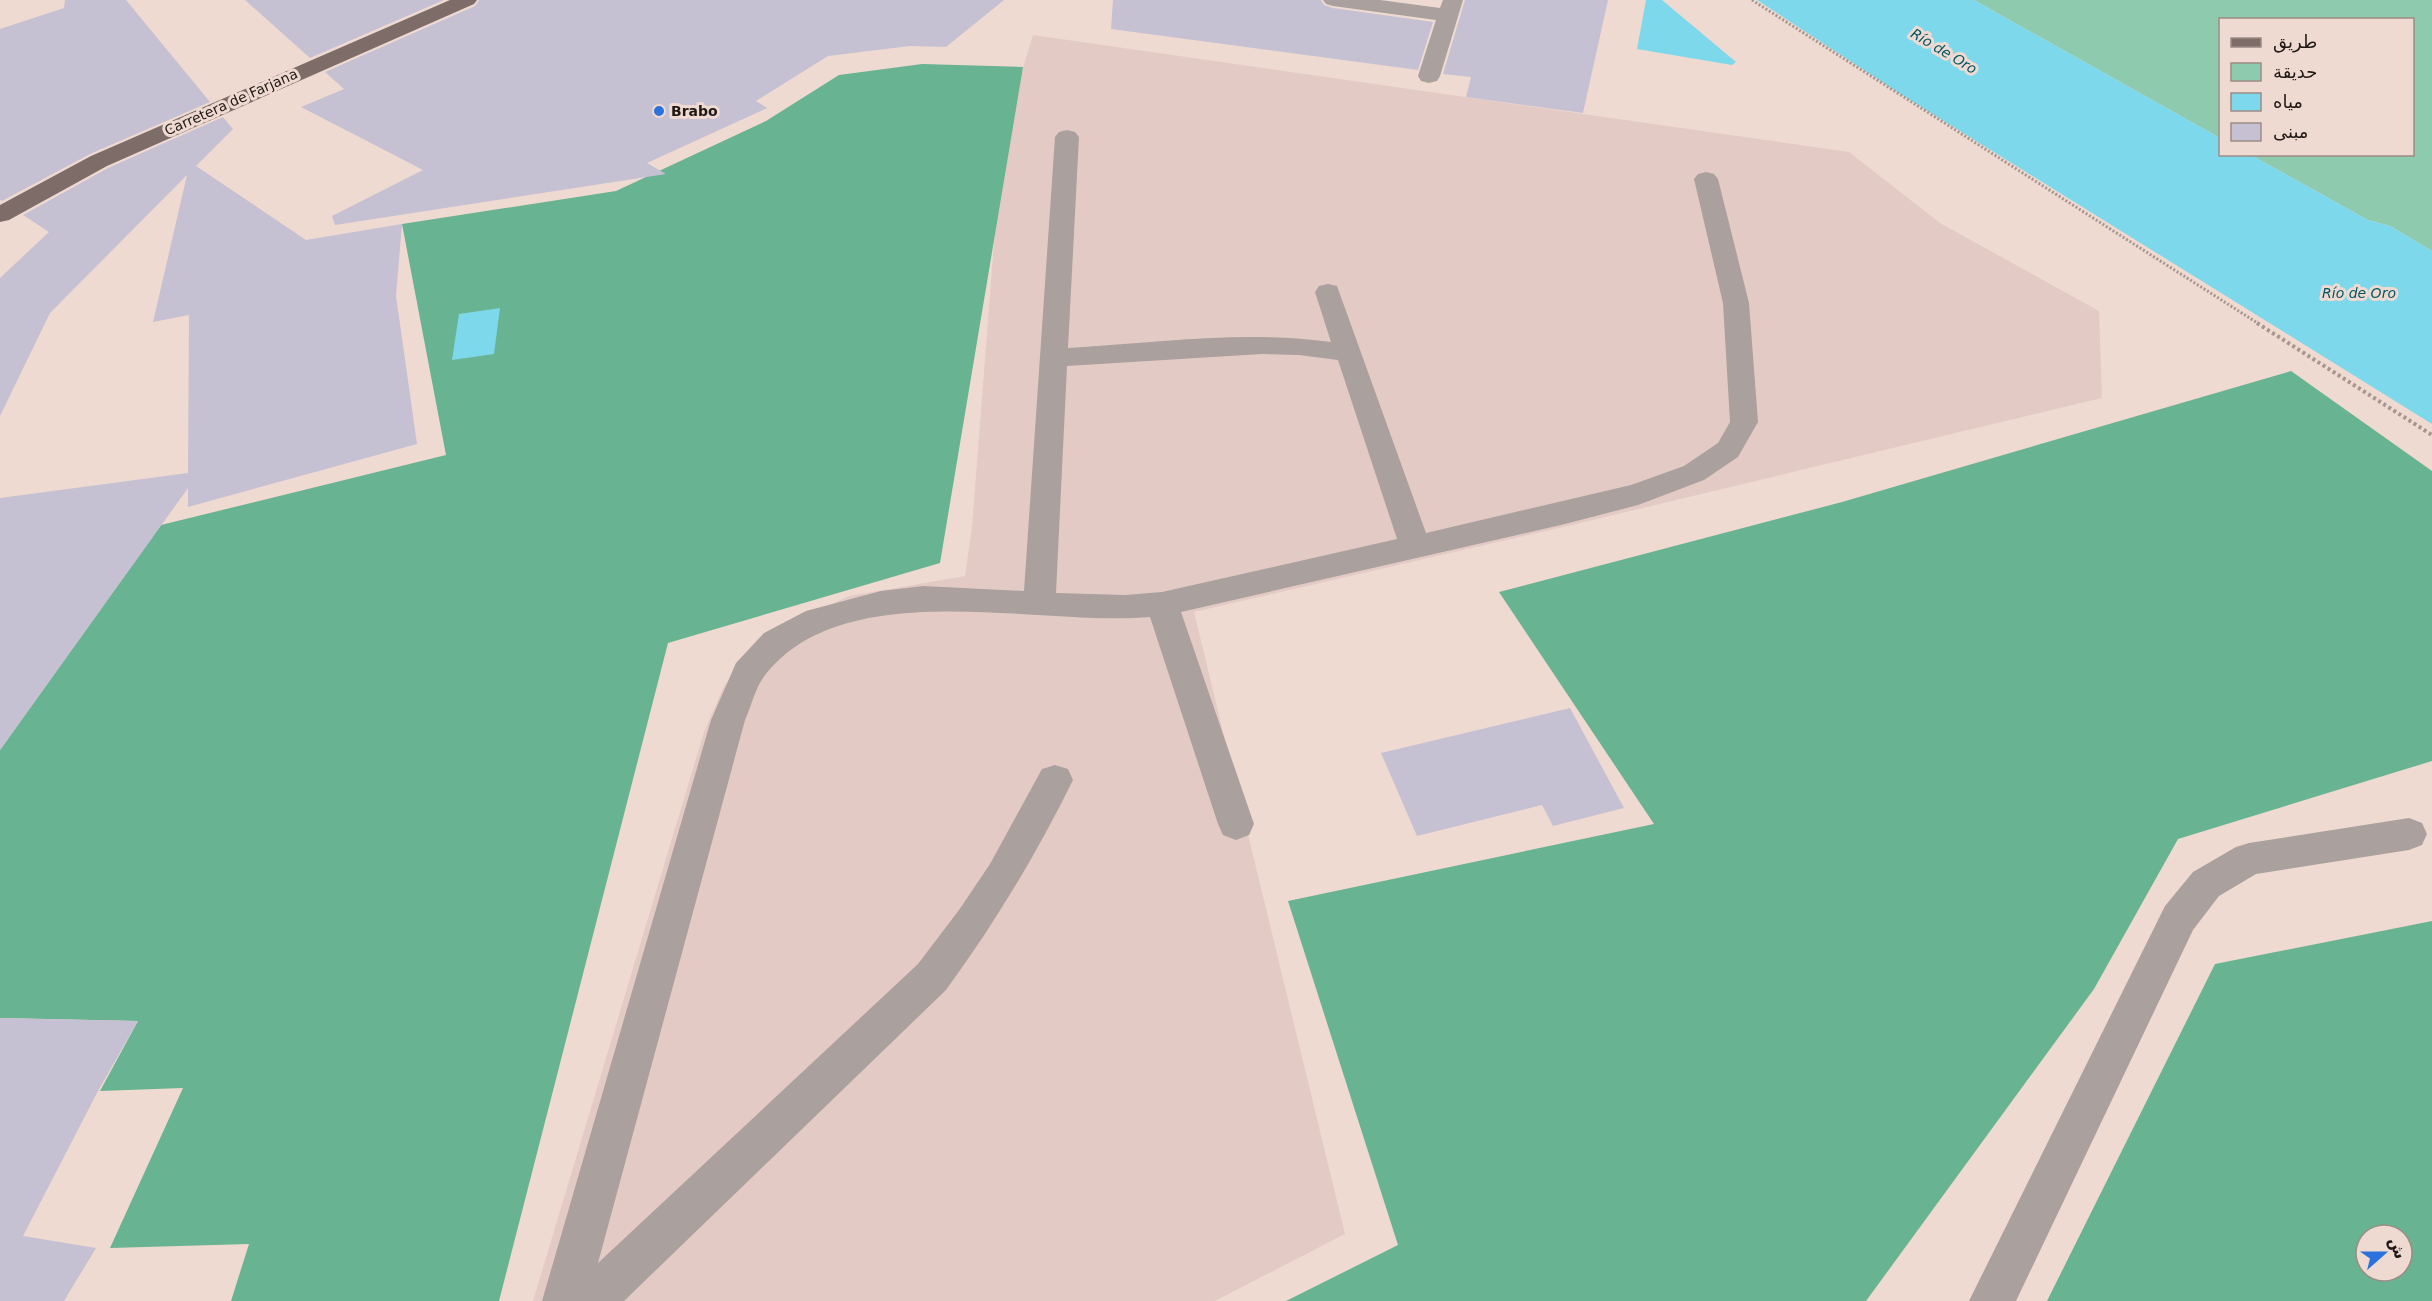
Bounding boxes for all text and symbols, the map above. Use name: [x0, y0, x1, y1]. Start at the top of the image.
legend: [2219, 18, 2414, 156]
water label: Río de Oro: [1908, 25, 1980, 77]
text: طريق: [2273, 31, 2317, 53]
text: حديقة: [2273, 61, 2317, 82]
street label: Carretera de Farjana: [162, 65, 300, 139]
text: مياه: [2273, 91, 2303, 112]
place label: Brabo: [671, 103, 718, 119]
marker: Brabo: [652, 104, 666, 118]
text: مبنى: [2273, 121, 2309, 142]
water label: Río de Oro: [2322, 285, 2396, 301]
north arrow: [2354, 1223, 2414, 1283]
text: ش: [2385, 1234, 2410, 1262]

